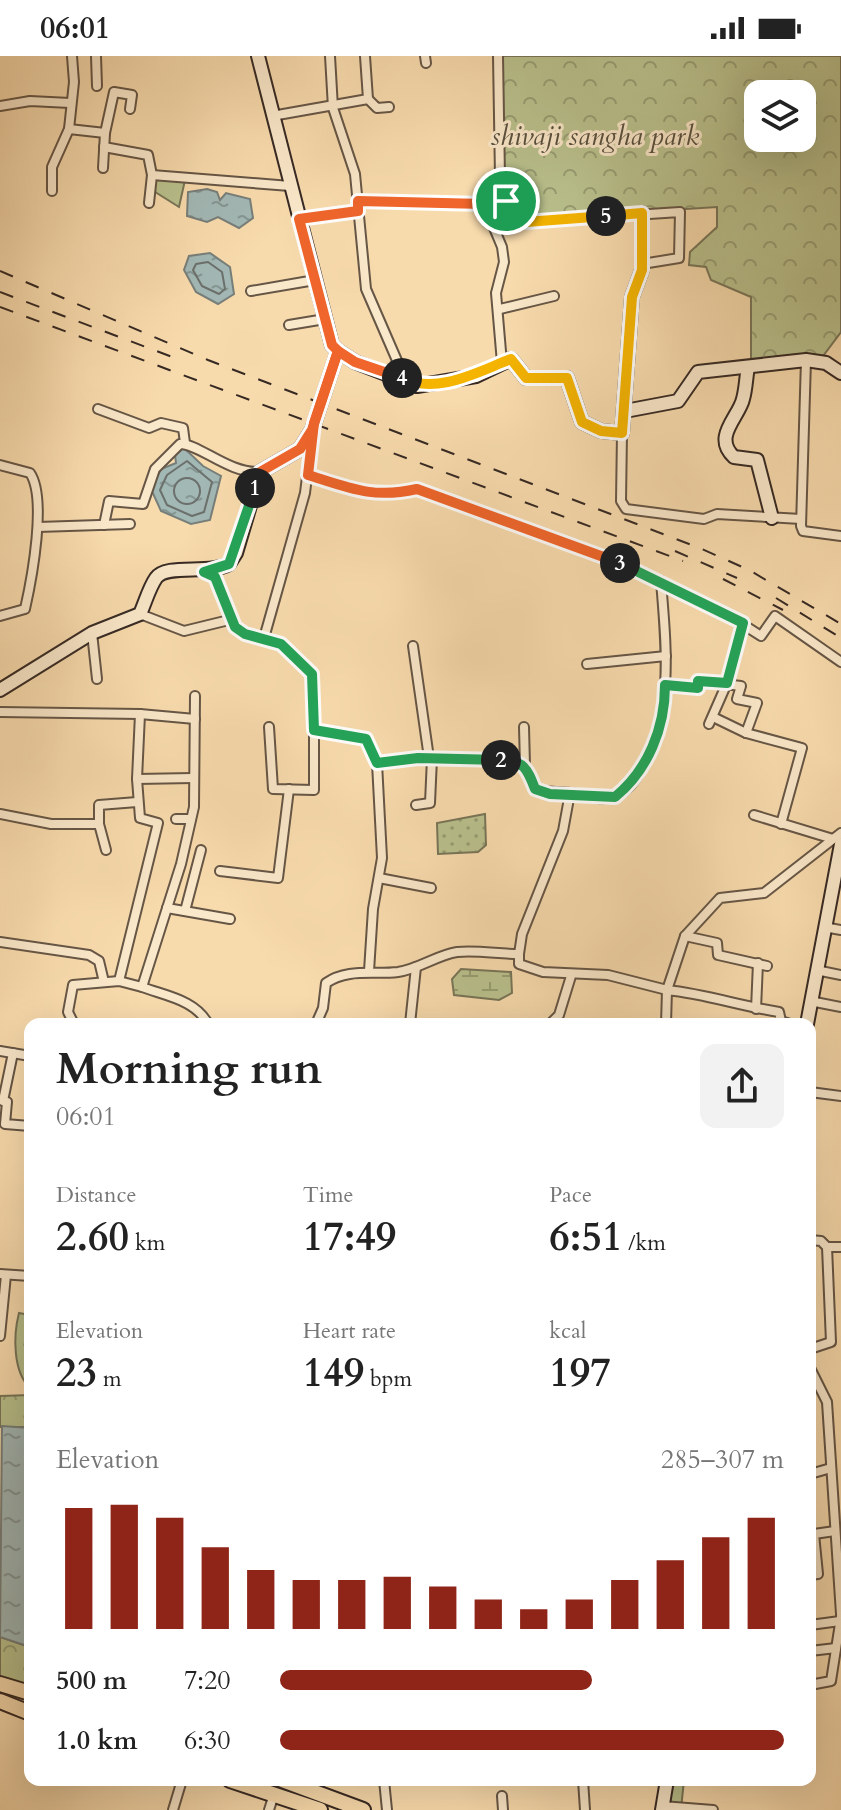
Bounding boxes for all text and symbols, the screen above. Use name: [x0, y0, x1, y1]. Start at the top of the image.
text: 06:01: [40, 8, 110, 49]
map controls: [744, 80, 816, 152]
button: layers: [744, 80, 816, 152]
park label: shivaji sangha park: [491, 117, 699, 155]
pin: [472, 167, 540, 235]
icon: arrive: [484, 179, 528, 223]
pin: 5: [586, 196, 626, 236]
text: 5: [600, 201, 612, 231]
pin: 4: [382, 358, 422, 398]
text: 4: [396, 363, 408, 393]
pin: 1: [235, 468, 275, 508]
text: 1: [249, 473, 261, 503]
pin: 3: [600, 543, 640, 583]
text: 3: [614, 548, 626, 578]
pin: 2: [481, 740, 521, 780]
text: 2: [495, 745, 507, 775]
text: Morning run: [56, 1039, 322, 1099]
button: share: [700, 1044, 784, 1128]
text: 06:01: [56, 1099, 116, 1134]
text: Distance: [56, 1180, 136, 1210]
text: Time: [303, 1180, 354, 1210]
text: Pace: [549, 1180, 592, 1210]
text: 2.60: [56, 1210, 129, 1265]
text: 17:49: [303, 1210, 396, 1265]
text: 6:51: [549, 1210, 622, 1265]
text: km: [129, 1228, 165, 1258]
text: /km: [622, 1228, 666, 1258]
text: Elevation: [56, 1316, 143, 1346]
text: Heart rate: [303, 1316, 396, 1346]
text: kcal: [549, 1316, 586, 1346]
text: 23: [56, 1346, 97, 1401]
text: 149: [303, 1346, 364, 1401]
text: 197: [549, 1346, 611, 1401]
text: m: [97, 1364, 122, 1394]
text: bpm: [364, 1364, 412, 1394]
text: Elevation: [56, 1442, 159, 1477]
text: 285–307 m: [661, 1442, 784, 1477]
text: 500 m: [56, 1663, 127, 1698]
text: 7:20: [184, 1663, 231, 1698]
text: 1.0 km: [56, 1723, 137, 1758]
text: 6:30: [184, 1723, 231, 1758]

